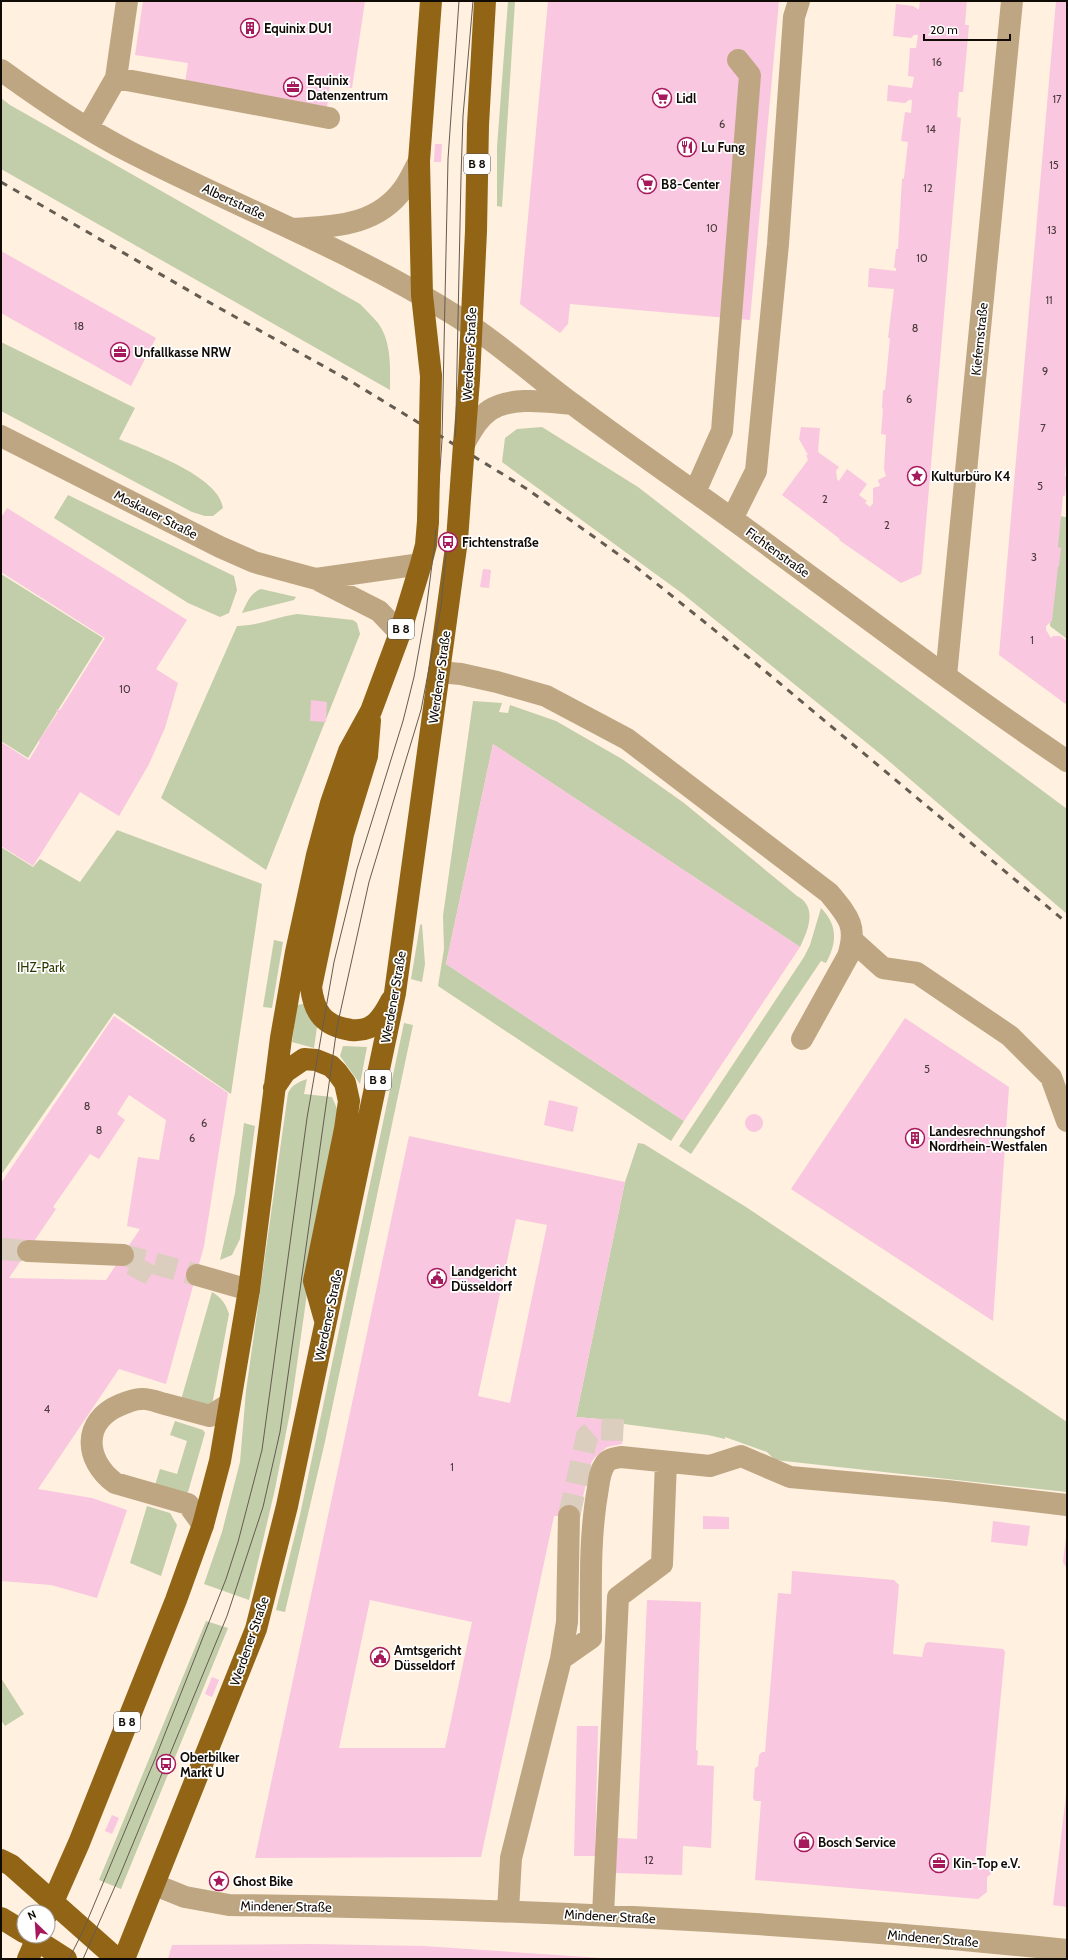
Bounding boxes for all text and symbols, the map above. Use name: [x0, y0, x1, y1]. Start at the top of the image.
scale bar: [924, 16, 1010, 42]
building icon: Equinix DU1: [239, 17, 261, 39]
place label: Equinix DU1: [264, 20, 332, 36]
text: 20 m: [930, 22, 958, 37]
house number: 16: [932, 55, 942, 69]
place label: Equinix Datenzentrum: [307, 72, 388, 103]
office icon: Equinix Datenzentrum: [282, 76, 304, 98]
supermarket icon: Lidl: [651, 87, 673, 109]
place label: Lidl: [676, 90, 697, 106]
house number: 17: [1052, 92, 1062, 106]
house number: 6: [719, 117, 725, 131]
house number: 14: [926, 122, 937, 136]
restaurant icon: Lu Fung: [676, 136, 698, 158]
place label: Lu Fung: [701, 139, 745, 155]
road number: B 8: [464, 154, 490, 174]
house number: 15: [1049, 158, 1059, 172]
supermarket icon: B8-Center: [636, 173, 658, 195]
place label: B8-Center: [661, 176, 720, 192]
street label: Albertstraße: [200, 179, 268, 223]
house number: 12: [923, 181, 933, 195]
house number: 10: [706, 221, 718, 235]
house number: 13: [1047, 223, 1057, 237]
house number: 10: [916, 251, 928, 265]
house number: 11: [1045, 293, 1053, 307]
street label: Kiefernstraße: [967, 301, 991, 376]
street label: Werdener Straße: [459, 307, 479, 401]
house number: 18: [74, 319, 84, 333]
house number: 8: [912, 321, 918, 335]
office icon: Unfallkasse NRW: [109, 341, 131, 363]
place label: Unfallkasse NRW: [134, 344, 232, 360]
house number: 9: [1042, 364, 1048, 378]
house number: 6: [906, 392, 912, 406]
house number: 7: [1040, 421, 1046, 435]
place icon: Kulturbüro K4: [906, 465, 928, 487]
place label: Kulturbüro K4: [931, 468, 1011, 484]
house number: 5: [1037, 479, 1043, 493]
street label: Moskauer Straße: [112, 486, 201, 542]
house number: 2: [822, 492, 828, 506]
house number: 2: [884, 518, 890, 532]
street label: Fichtenstraße: [743, 524, 813, 581]
bus stop icon: Fichtenstraße: [437, 531, 459, 553]
place label: Fichtenstraße: [462, 534, 539, 550]
house number: 3: [1031, 550, 1037, 564]
road number: B 8: [388, 619, 414, 639]
street label: Werdener Straße: [425, 629, 453, 724]
house number: 1: [1030, 633, 1034, 647]
house number: 10: [119, 682, 131, 696]
street label: Werdener Straße: [377, 949, 409, 1044]
park label: IHZ-Park: [17, 959, 65, 975]
house number: 5: [924, 1062, 930, 1076]
road number: B 8: [365, 1070, 391, 1090]
house number: 8: [84, 1099, 90, 1113]
house number: 6: [201, 1116, 207, 1130]
house number: 8: [96, 1123, 102, 1137]
place label: Landesrechnungshof Nordrhein-Westfalen: [929, 1123, 1048, 1154]
building icon: Landesrechnungshof Nordrhein-Westfalen: [904, 1127, 926, 1149]
house number: 6: [189, 1131, 195, 1145]
place label: Landgericht Düsseldorf: [451, 1263, 517, 1294]
street label: Werdener Straße: [310, 1267, 346, 1362]
public building icon: Landgericht Düsseldorf: [426, 1267, 448, 1289]
house number: 4: [44, 1402, 51, 1416]
house number: 1: [450, 1460, 454, 1474]
street label: Werdener Straße: [226, 1594, 272, 1688]
place label: Amtsgericht Düsseldorf: [394, 1642, 462, 1673]
public building icon: Amtsgericht Düsseldorf: [369, 1646, 391, 1668]
road number: B 8: [114, 1712, 140, 1732]
place label: Oberbilker Markt U: [180, 1749, 240, 1780]
bus stop icon: Oberbilker Markt U: [155, 1753, 177, 1775]
shop icon: Bosch Service: [793, 1831, 815, 1853]
place label: Bosch Service: [818, 1834, 896, 1850]
office icon: Kin-Top e.V.: [928, 1852, 950, 1874]
house number: 12: [644, 1853, 654, 1867]
place label: Kin-Top e.V.: [953, 1855, 1020, 1871]
place icon: Ghost Bike: [208, 1870, 230, 1892]
place label: Ghost Bike: [233, 1873, 293, 1889]
street label: Mindener Straße: [240, 1897, 332, 1915]
north arrow: [16, 1904, 56, 1944]
street label: Mindener Straße: [564, 1906, 656, 1926]
text: N: [25, 1907, 38, 1923]
street label: Mindener Straße: [887, 1926, 980, 1950]

